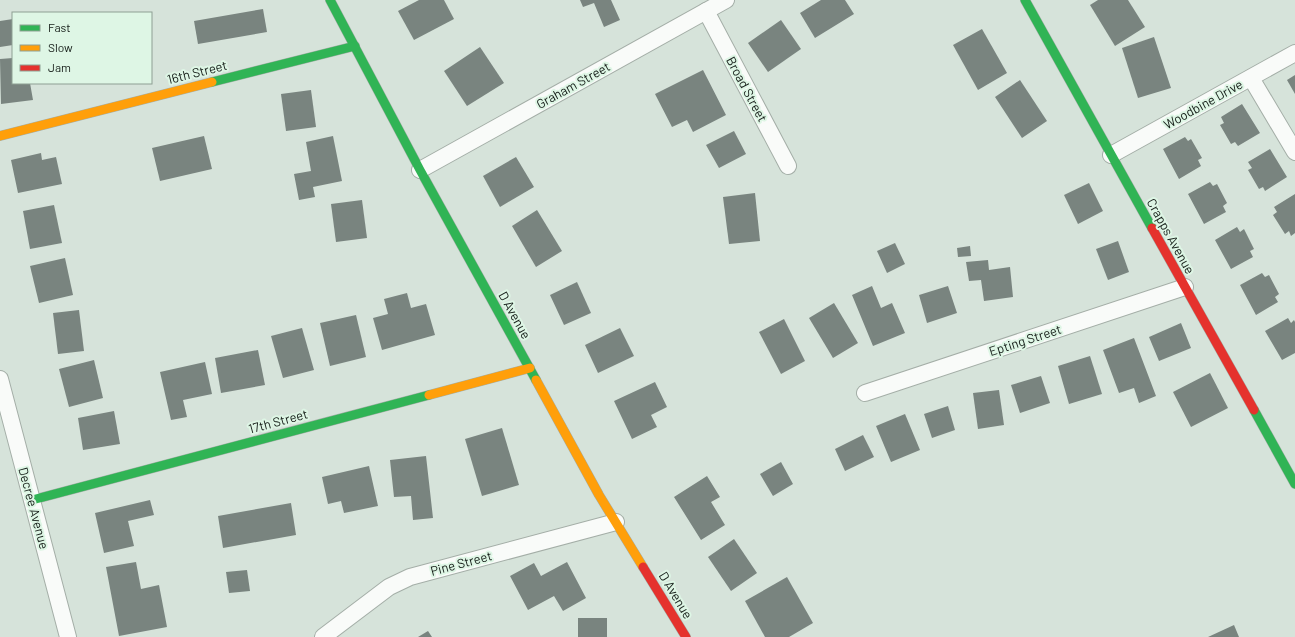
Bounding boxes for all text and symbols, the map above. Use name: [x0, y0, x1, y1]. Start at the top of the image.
legend: [12, 12, 152, 84]
text: Fast: [48, 20, 71, 34]
text: Slow: [48, 40, 73, 54]
street label: Broad Street: [723, 54, 771, 124]
street label: 16th Street: [165, 57, 229, 87]
street label: Graham Street: [533, 58, 613, 112]
text: Jam: [48, 60, 71, 74]
street label: Woodbine Drive: [1161, 76, 1245, 132]
street label: Crapps Avenue: [1144, 195, 1198, 277]
street label: D Avenue: [495, 288, 535, 342]
street label: Epting Street: [987, 321, 1063, 359]
street label: 17th Street: [247, 405, 309, 437]
street label: Decree Avenue: [15, 465, 53, 551]
street label: Pine Street: [429, 547, 493, 579]
street label: D Avenue: [656, 569, 696, 621]

